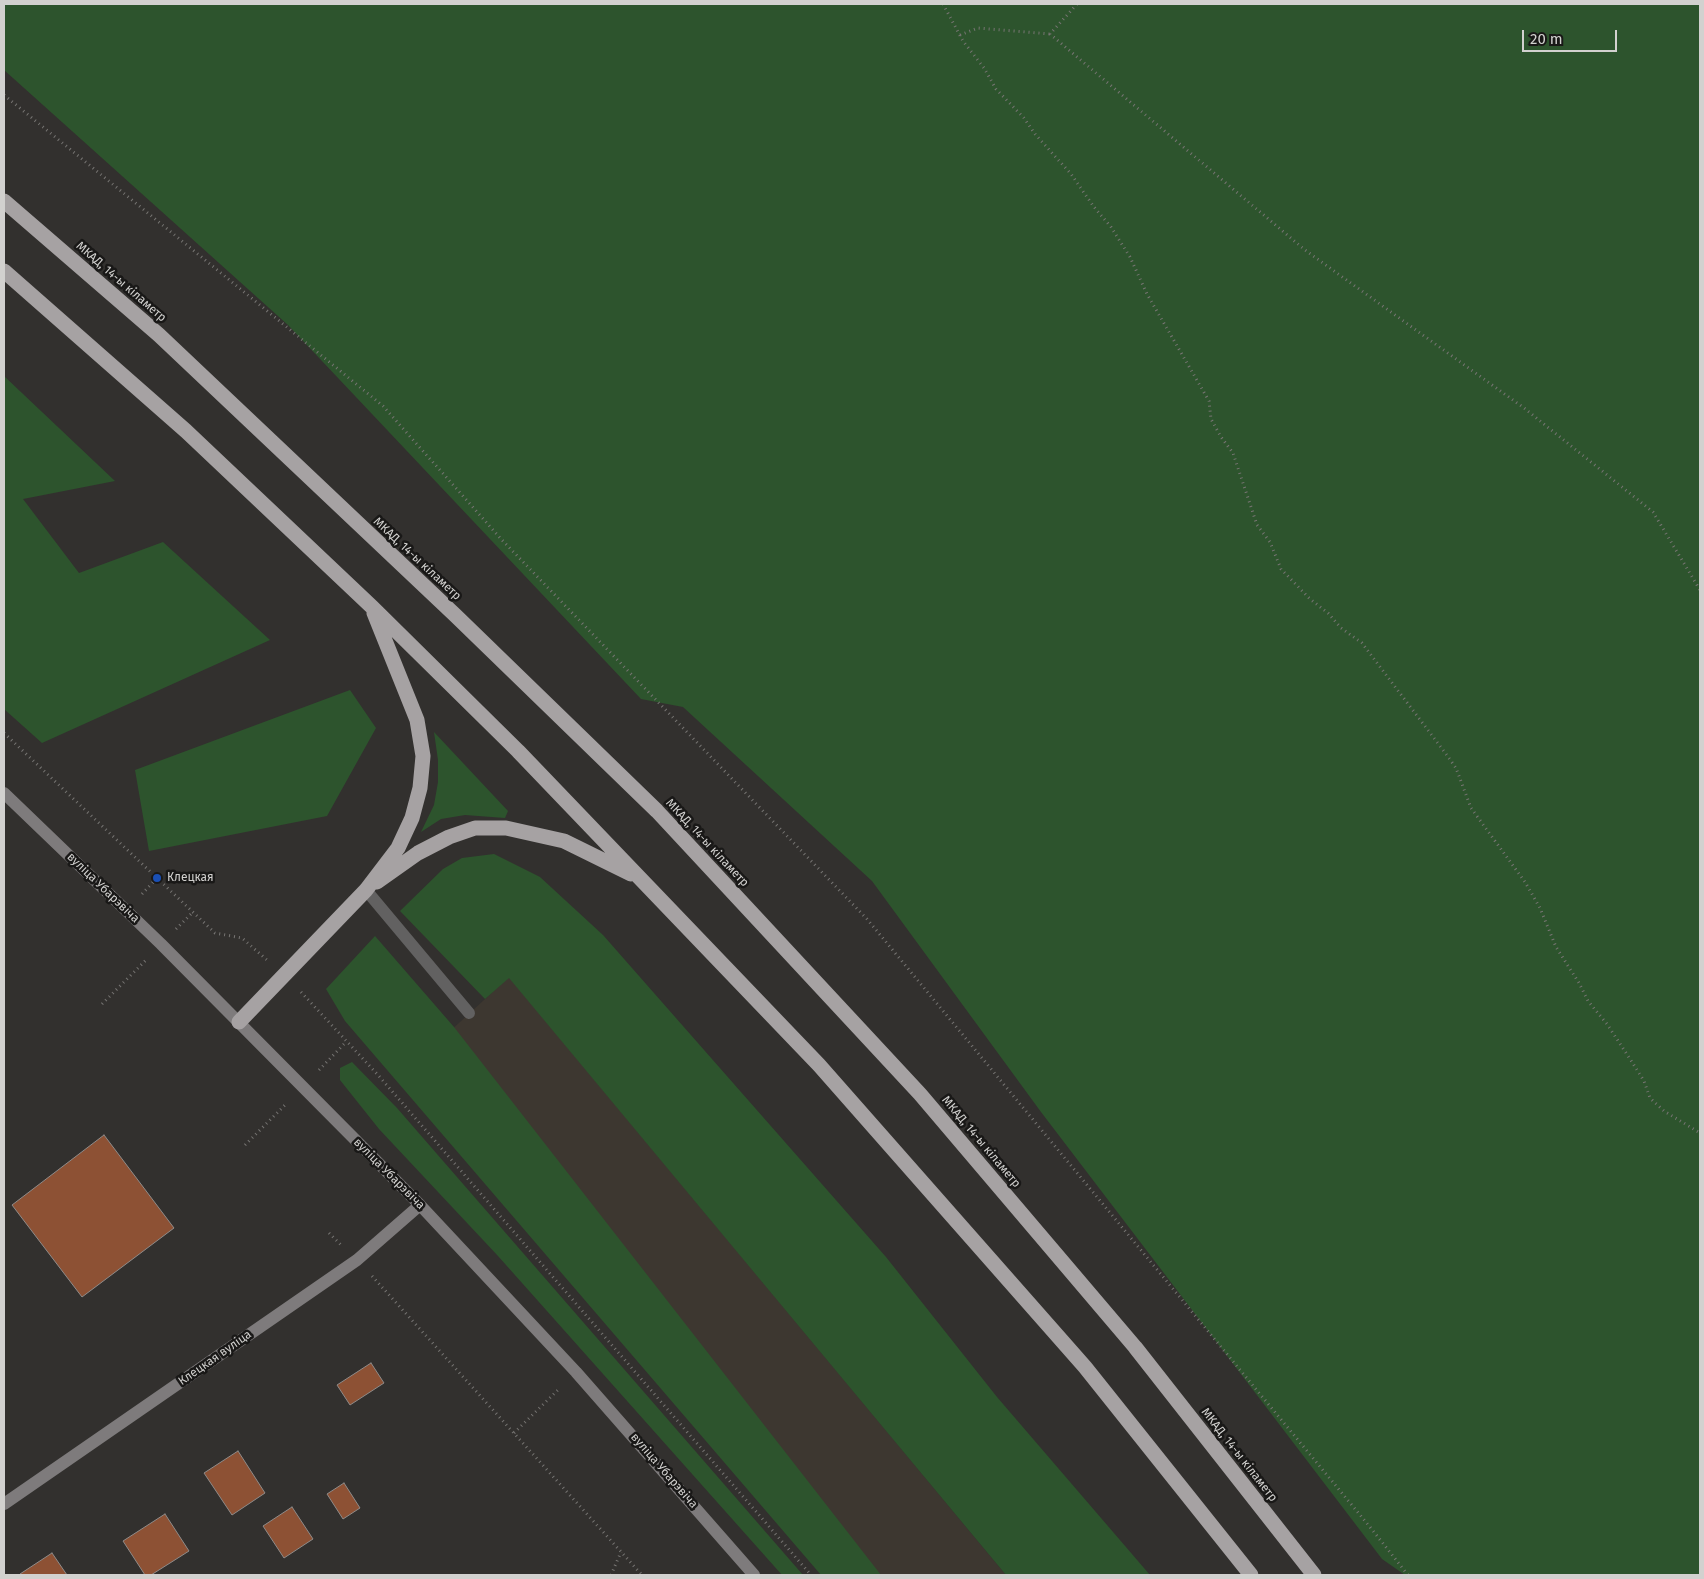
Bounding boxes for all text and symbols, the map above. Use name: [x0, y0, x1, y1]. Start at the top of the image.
scale bar: [1524, 20, 1619, 52]
text: 20 m: [1530, 30, 1563, 48]
street label: МКАД, 14-ы кіламетр: [73, 239, 169, 325]
street label: МКАД, 14-ы кіламетр: [370, 515, 464, 603]
street label: МКАД, 14-ы кіламетр: [663, 796, 751, 890]
street label: вуліца Убарэвіча: [64, 850, 142, 926]
place label: Клецкая: [167, 871, 214, 885]
marker: Клецкая: [151, 872, 163, 884]
street label: МКАД, 14-ы кіламетр: [939, 1093, 1023, 1191]
street label: вуліца Убарэвіча: [350, 1135, 428, 1213]
street label: Клецкая вуліца: [176, 1327, 254, 1389]
street label: МКАД, 14-ы кіламетр: [1198, 1405, 1280, 1505]
street label: вуліца Убарэвіча: [627, 1430, 701, 1512]

